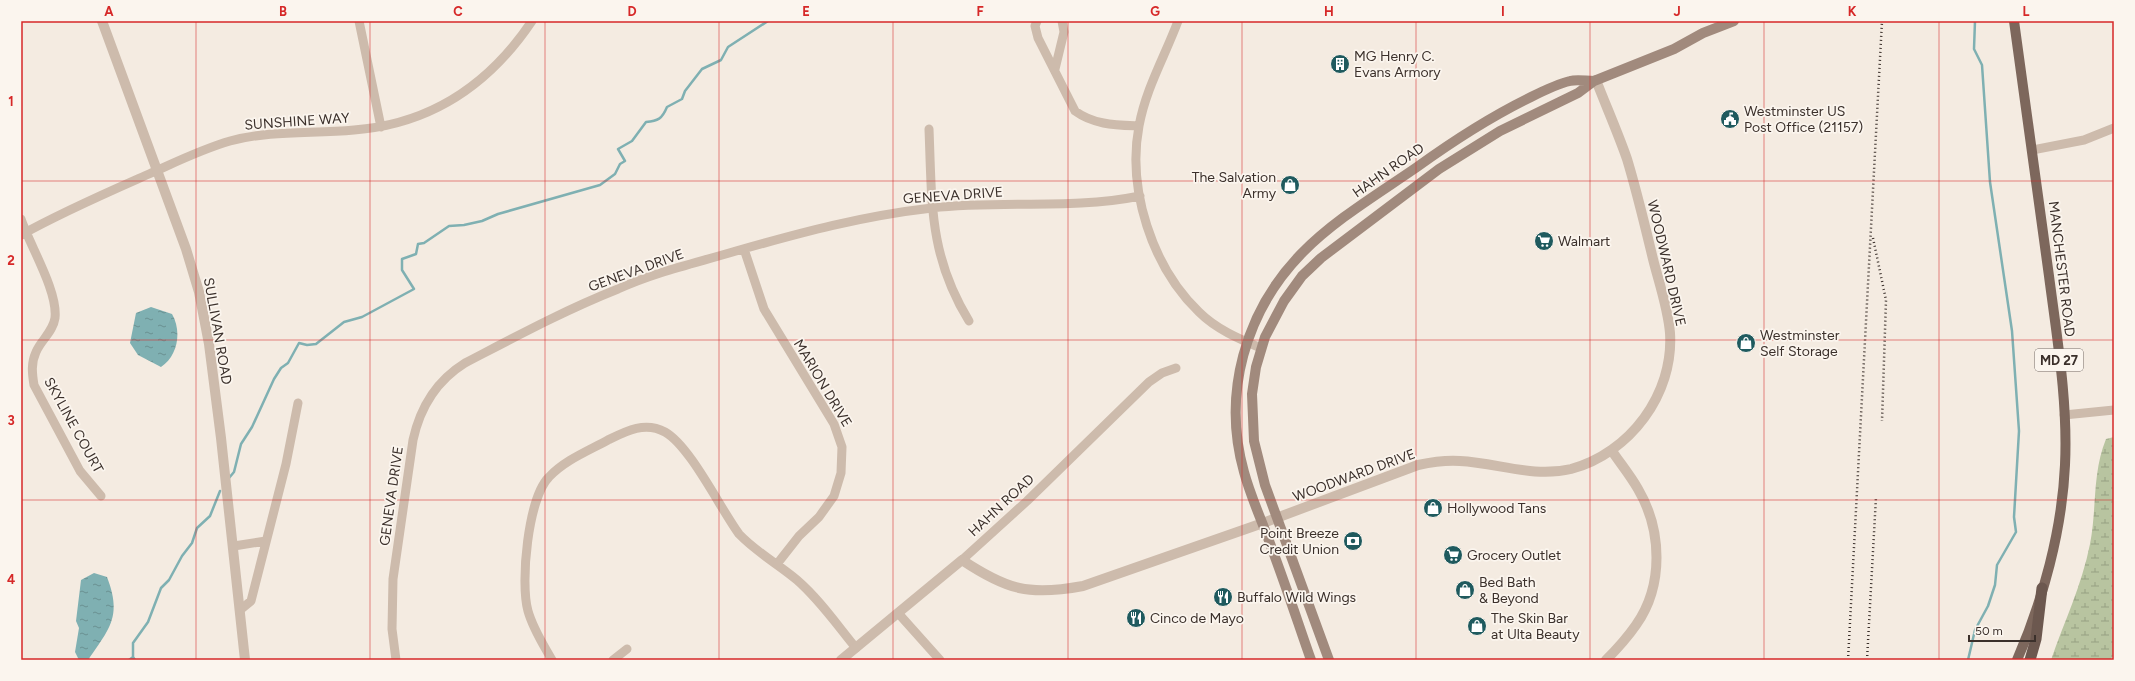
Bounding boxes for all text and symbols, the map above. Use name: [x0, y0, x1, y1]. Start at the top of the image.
text: A: [104, 4, 114, 19]
text: B: [279, 4, 287, 19]
text: C: [453, 4, 463, 19]
text: D: [627, 4, 637, 19]
text: E: [802, 4, 810, 19]
text: F: [976, 4, 984, 19]
text: G: [1150, 4, 1160, 19]
text: H: [1324, 4, 1334, 19]
text: I: [1501, 4, 1505, 19]
text: J: [1673, 4, 1681, 19]
text: K: [1848, 4, 1857, 19]
text: L: [2023, 4, 2030, 19]
place label: MG Henry C. Evans Armory: [1354, 48, 1441, 81]
building icon: MG Henry C. Evans Armory: [1329, 53, 1351, 75]
text: 1: [8, 94, 14, 109]
place label: Westminster US Post Office (21157): [1744, 103, 1863, 136]
public building icon: Westminster US Post Office (21157): [1719, 108, 1741, 130]
street label: SUNSHINE WAY: [244, 109, 351, 134]
street label: HAHN ROAD: [1349, 139, 1427, 201]
place label: The Salvation Army: [1192, 169, 1277, 202]
shop icon: The Salvation Army: [1279, 174, 1301, 196]
street label: GENEVA DRIVE: [902, 184, 1004, 207]
street label: WOODWARD DRIVE: [1644, 198, 1689, 328]
street label: MANCHESTER ROAD: [2045, 200, 2078, 338]
supermarket icon: Walmart: [1533, 230, 1555, 252]
place label: Walmart: [1558, 233, 1610, 250]
street label: GENEVA DRIVE: [586, 245, 686, 296]
text: 2: [7, 253, 15, 268]
street label: SULLIVAN ROAD: [200, 276, 235, 386]
place label: Westminster Self Storage: [1760, 327, 1840, 360]
shop icon: Westminster Self Storage: [1735, 332, 1757, 354]
street label: MARION DRIVE: [790, 336, 855, 430]
road number: MD 27: [2035, 349, 2083, 371]
street label: SKYLINE COURT: [40, 375, 107, 476]
text: 3: [7, 413, 15, 428]
street label: GENEVA DRIVE: [376, 445, 407, 547]
street label: WOODWARD DRIVE: [1291, 445, 1418, 506]
street label: HAHN ROAD: [965, 471, 1038, 540]
shop icon: Hollywood Tans: [1422, 497, 1444, 519]
place label: Hollywood Tans: [1447, 500, 1546, 517]
place label: Point Breeze Credit Union: [1259, 525, 1339, 558]
bank icon: Point Breeze Credit Union: [1342, 530, 1364, 552]
supermarket icon: Grocery Outlet: [1442, 544, 1464, 566]
place label: Grocery Outlet: [1467, 547, 1561, 564]
text: 4: [7, 572, 15, 587]
place label: Bed Bath & Beyond: [1479, 574, 1539, 607]
shop icon: Bed Bath & Beyond: [1454, 579, 1476, 601]
restaurant icon: Buffalo Wild Wings: [1212, 586, 1234, 608]
place label: Buffalo Wild Wings: [1237, 589, 1356, 606]
restaurant icon: Cinco de Mayo: [1125, 607, 1147, 629]
place label: Cinco de Mayo: [1150, 610, 1244, 627]
place label: The Skin Bar at Ulta Beauty: [1491, 610, 1580, 643]
shop icon: The Skin Bar at Ulta Beauty: [1466, 615, 1488, 637]
scale bar: [1969, 617, 2035, 643]
text: 50 m: [1975, 624, 2003, 638]

